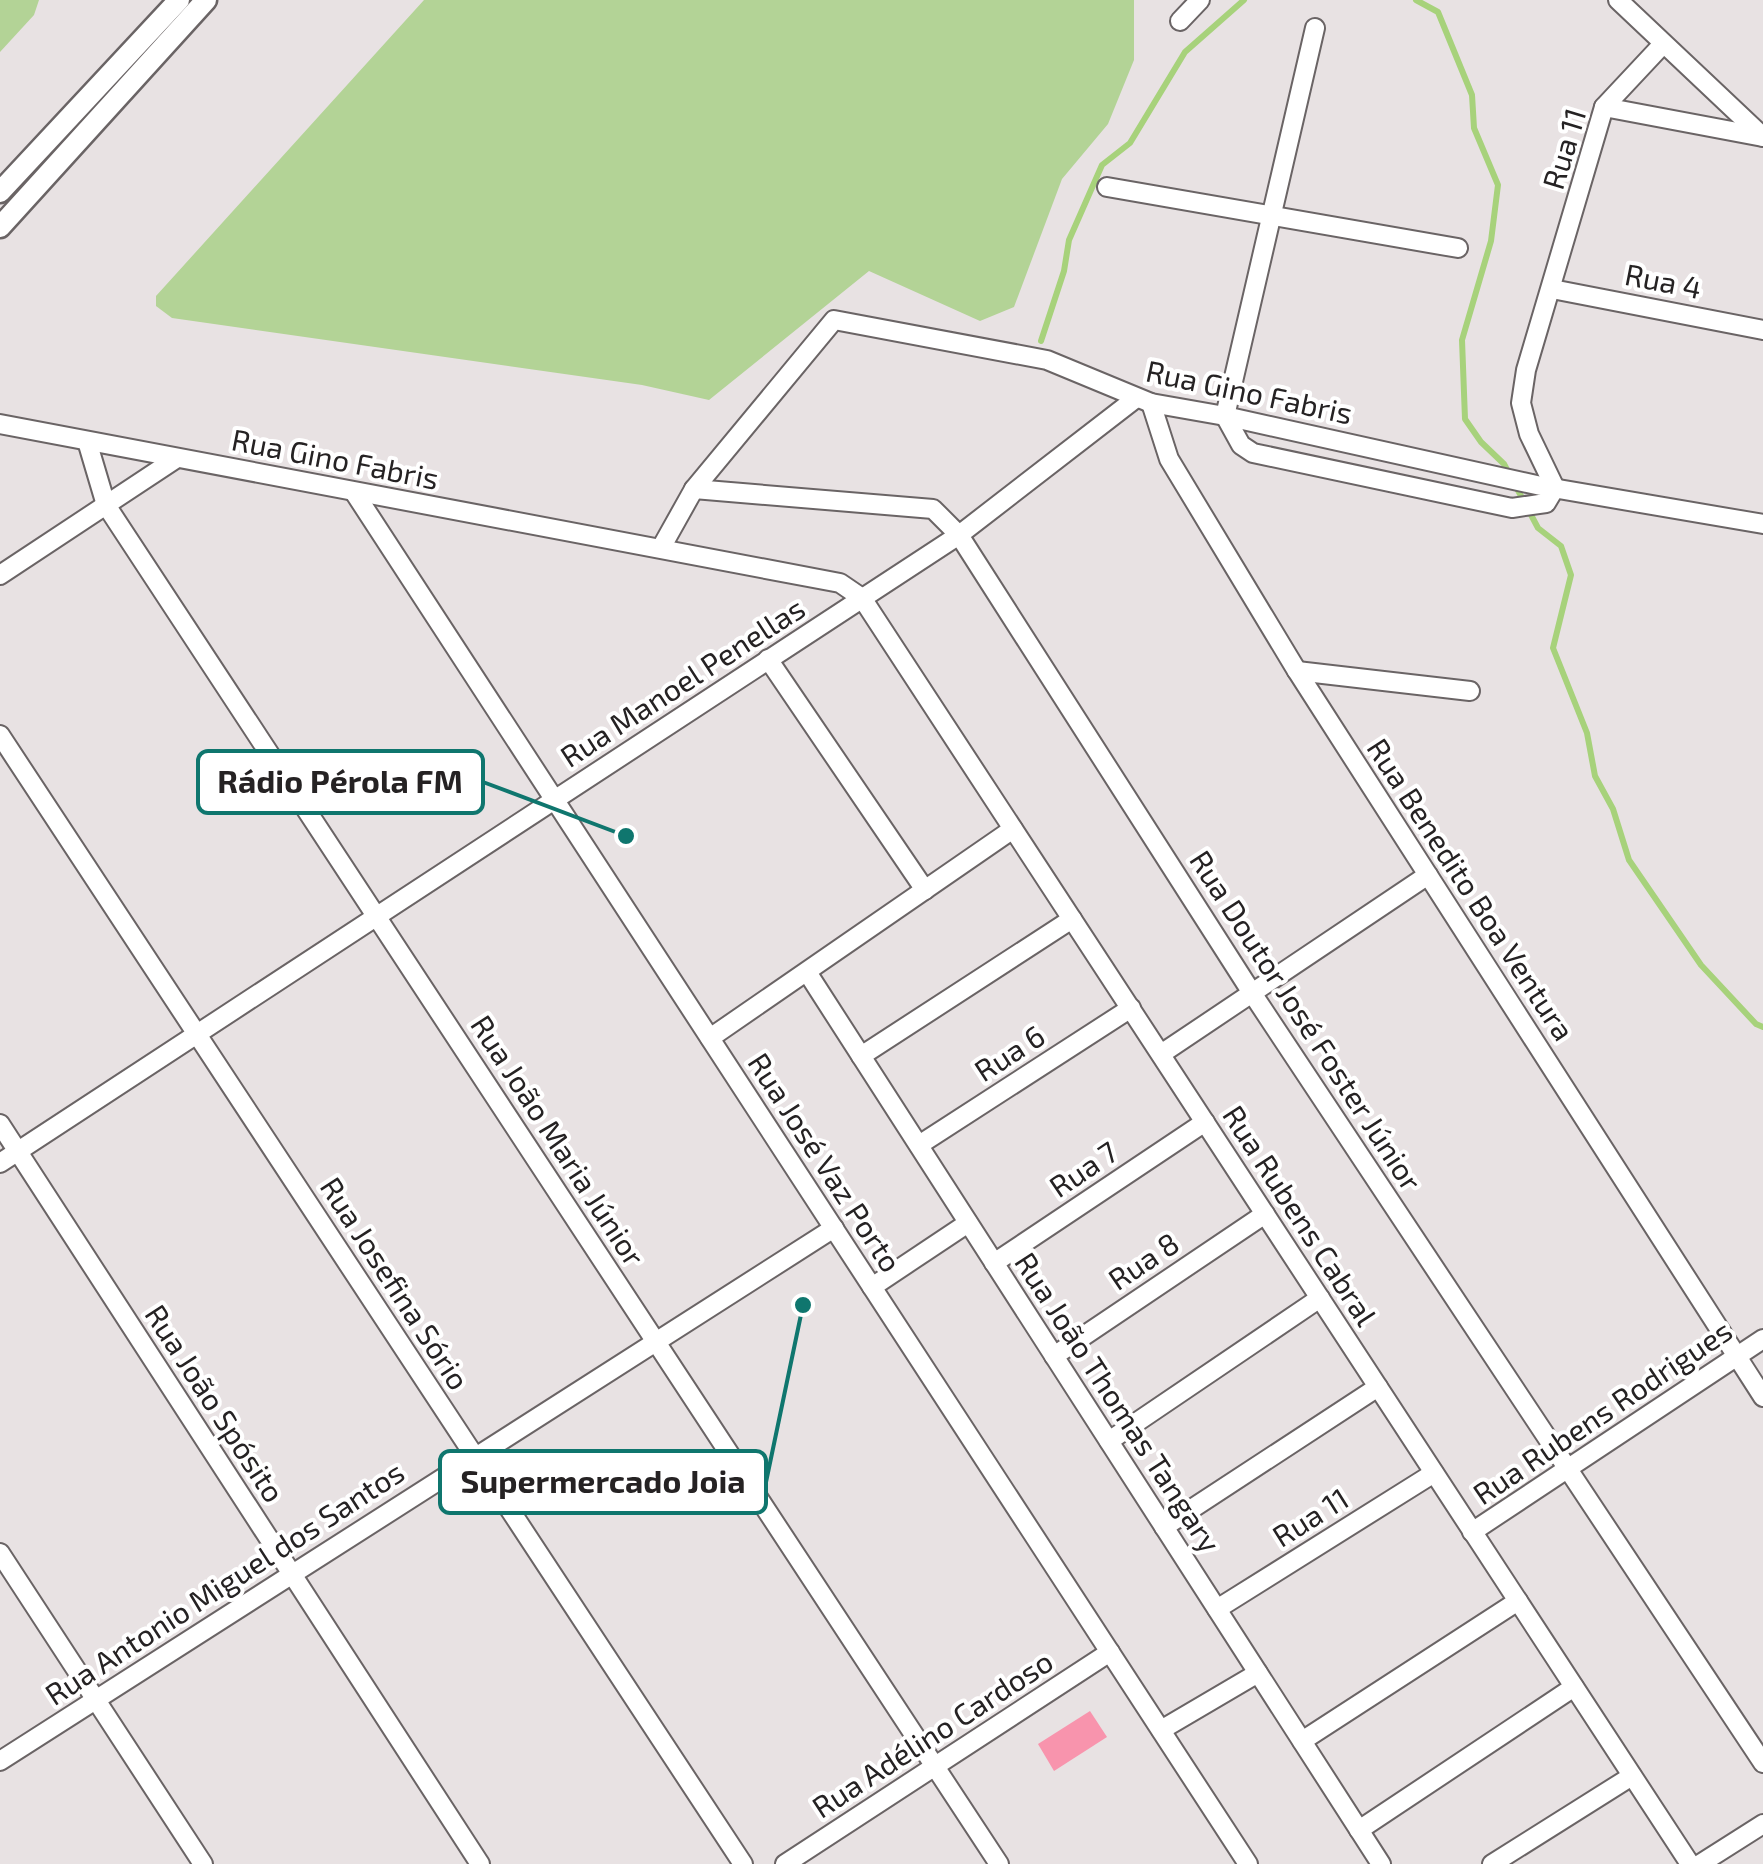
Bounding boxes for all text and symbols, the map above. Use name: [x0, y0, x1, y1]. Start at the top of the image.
street label: Rua 11: [1534, 104, 1592, 193]
street label: Rua 4: [1622, 255, 1705, 305]
street label: Rua Gino Fabris: [1143, 352, 1356, 430]
street label: Rua Gino Fabris: [229, 420, 442, 496]
street label: Rua Manoel Penellas: [553, 589, 811, 774]
street label: Rua Benedito Boa Ventura: [1361, 731, 1583, 1047]
callout: Rádio Pérola FM: [198, 751, 483, 813]
text: Rádio Pérola FM: [217, 761, 463, 799]
street label: Rua Doutor José Foster Júnior: [1183, 843, 1430, 1197]
street label: Rua João Maria Júnior: [464, 1008, 653, 1272]
street label: Rua 6: [967, 1017, 1051, 1088]
street label: Rua José Vaz Porto: [741, 1046, 910, 1278]
street label: Rua Rubens Cabral: [1216, 1098, 1385, 1332]
street label: Rua 7: [1042, 1133, 1124, 1204]
street label: Rua Josefina Sório: [314, 1170, 478, 1396]
street label: Rua 8: [1101, 1224, 1185, 1297]
street label: Rua João Thomas Tangary: [1008, 1245, 1229, 1559]
street label: Rua João Spósito: [138, 1297, 293, 1508]
street label: Rua Rubens Rodrigues: [1466, 1311, 1738, 1511]
callout: Supermercado Joia: [440, 1451, 766, 1513]
street label: Rua Antonio Miguel dos Santos: [38, 1453, 410, 1712]
text: Supermercado Joia: [461, 1461, 745, 1499]
street label: Rua 11: [1265, 1479, 1355, 1553]
street label: Rua Adélino Cardoso: [805, 1642, 1059, 1824]

